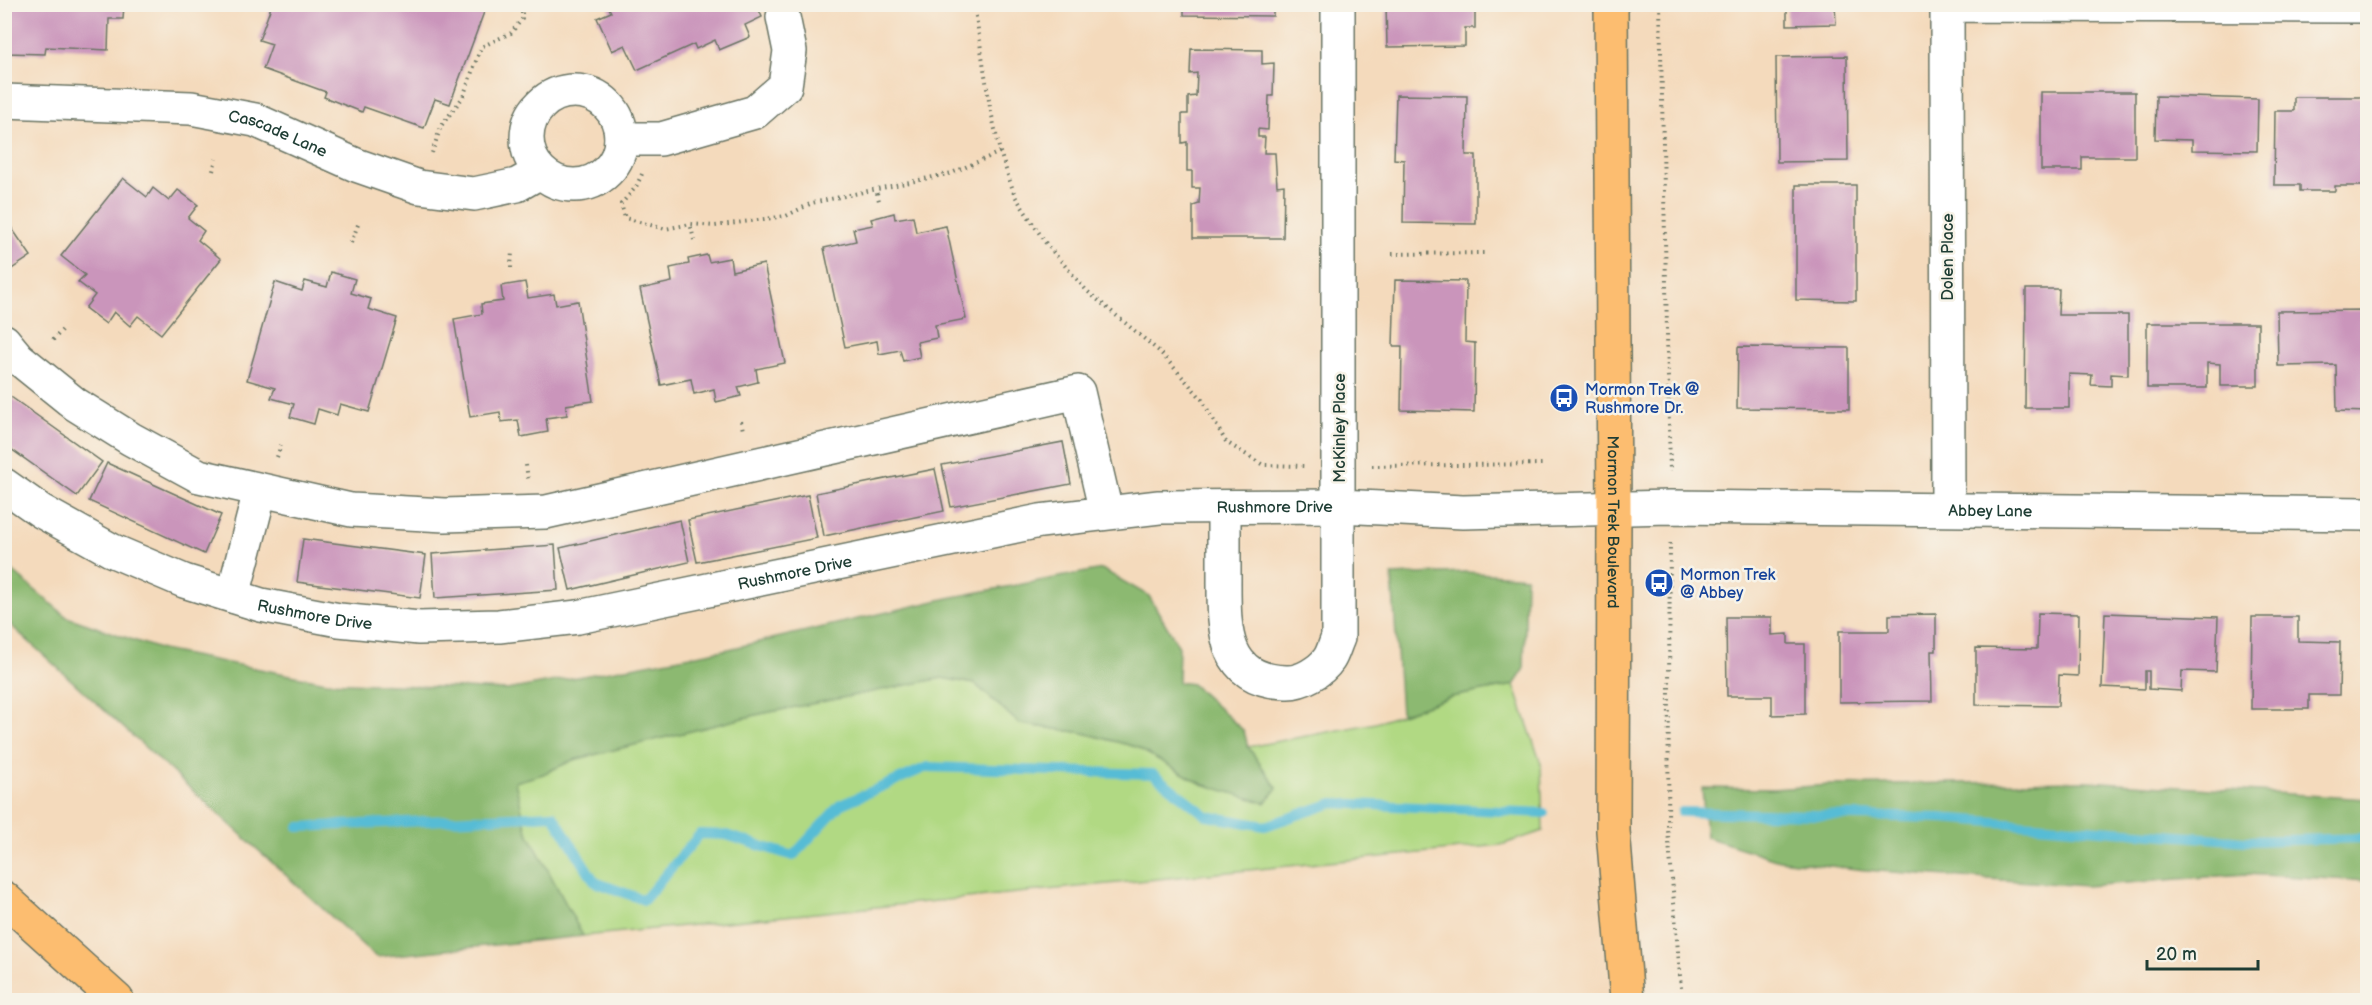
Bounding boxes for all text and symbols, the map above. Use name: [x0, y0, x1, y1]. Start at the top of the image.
street label: Cascade Lane: [227, 107, 330, 162]
street label: Dolen Place: [1939, 213, 1958, 301]
street label: McKinley Place: [1331, 373, 1350, 483]
place label: Mormon Trek @ Rushmore Dr.: [1585, 381, 1700, 418]
bus stop icon: Mormon Trek @ Rushmore Dr.: [1548, 382, 1580, 414]
street label: Mormon Trek Boulevard: [1603, 436, 1622, 608]
street label: Rushmore Drive: [1216, 498, 1333, 518]
street label: Abbey Lane: [1948, 502, 2033, 522]
street label: Rushmore Drive: [736, 552, 854, 595]
place label: Mormon Trek @ Abbey: [1680, 566, 1776, 603]
bus stop icon: Mormon Trek @ Abbey: [1643, 567, 1675, 599]
street label: Rushmore Drive: [255, 596, 374, 634]
scale bar: [2147, 933, 2258, 971]
text: 20 m: [2156, 944, 2197, 965]

